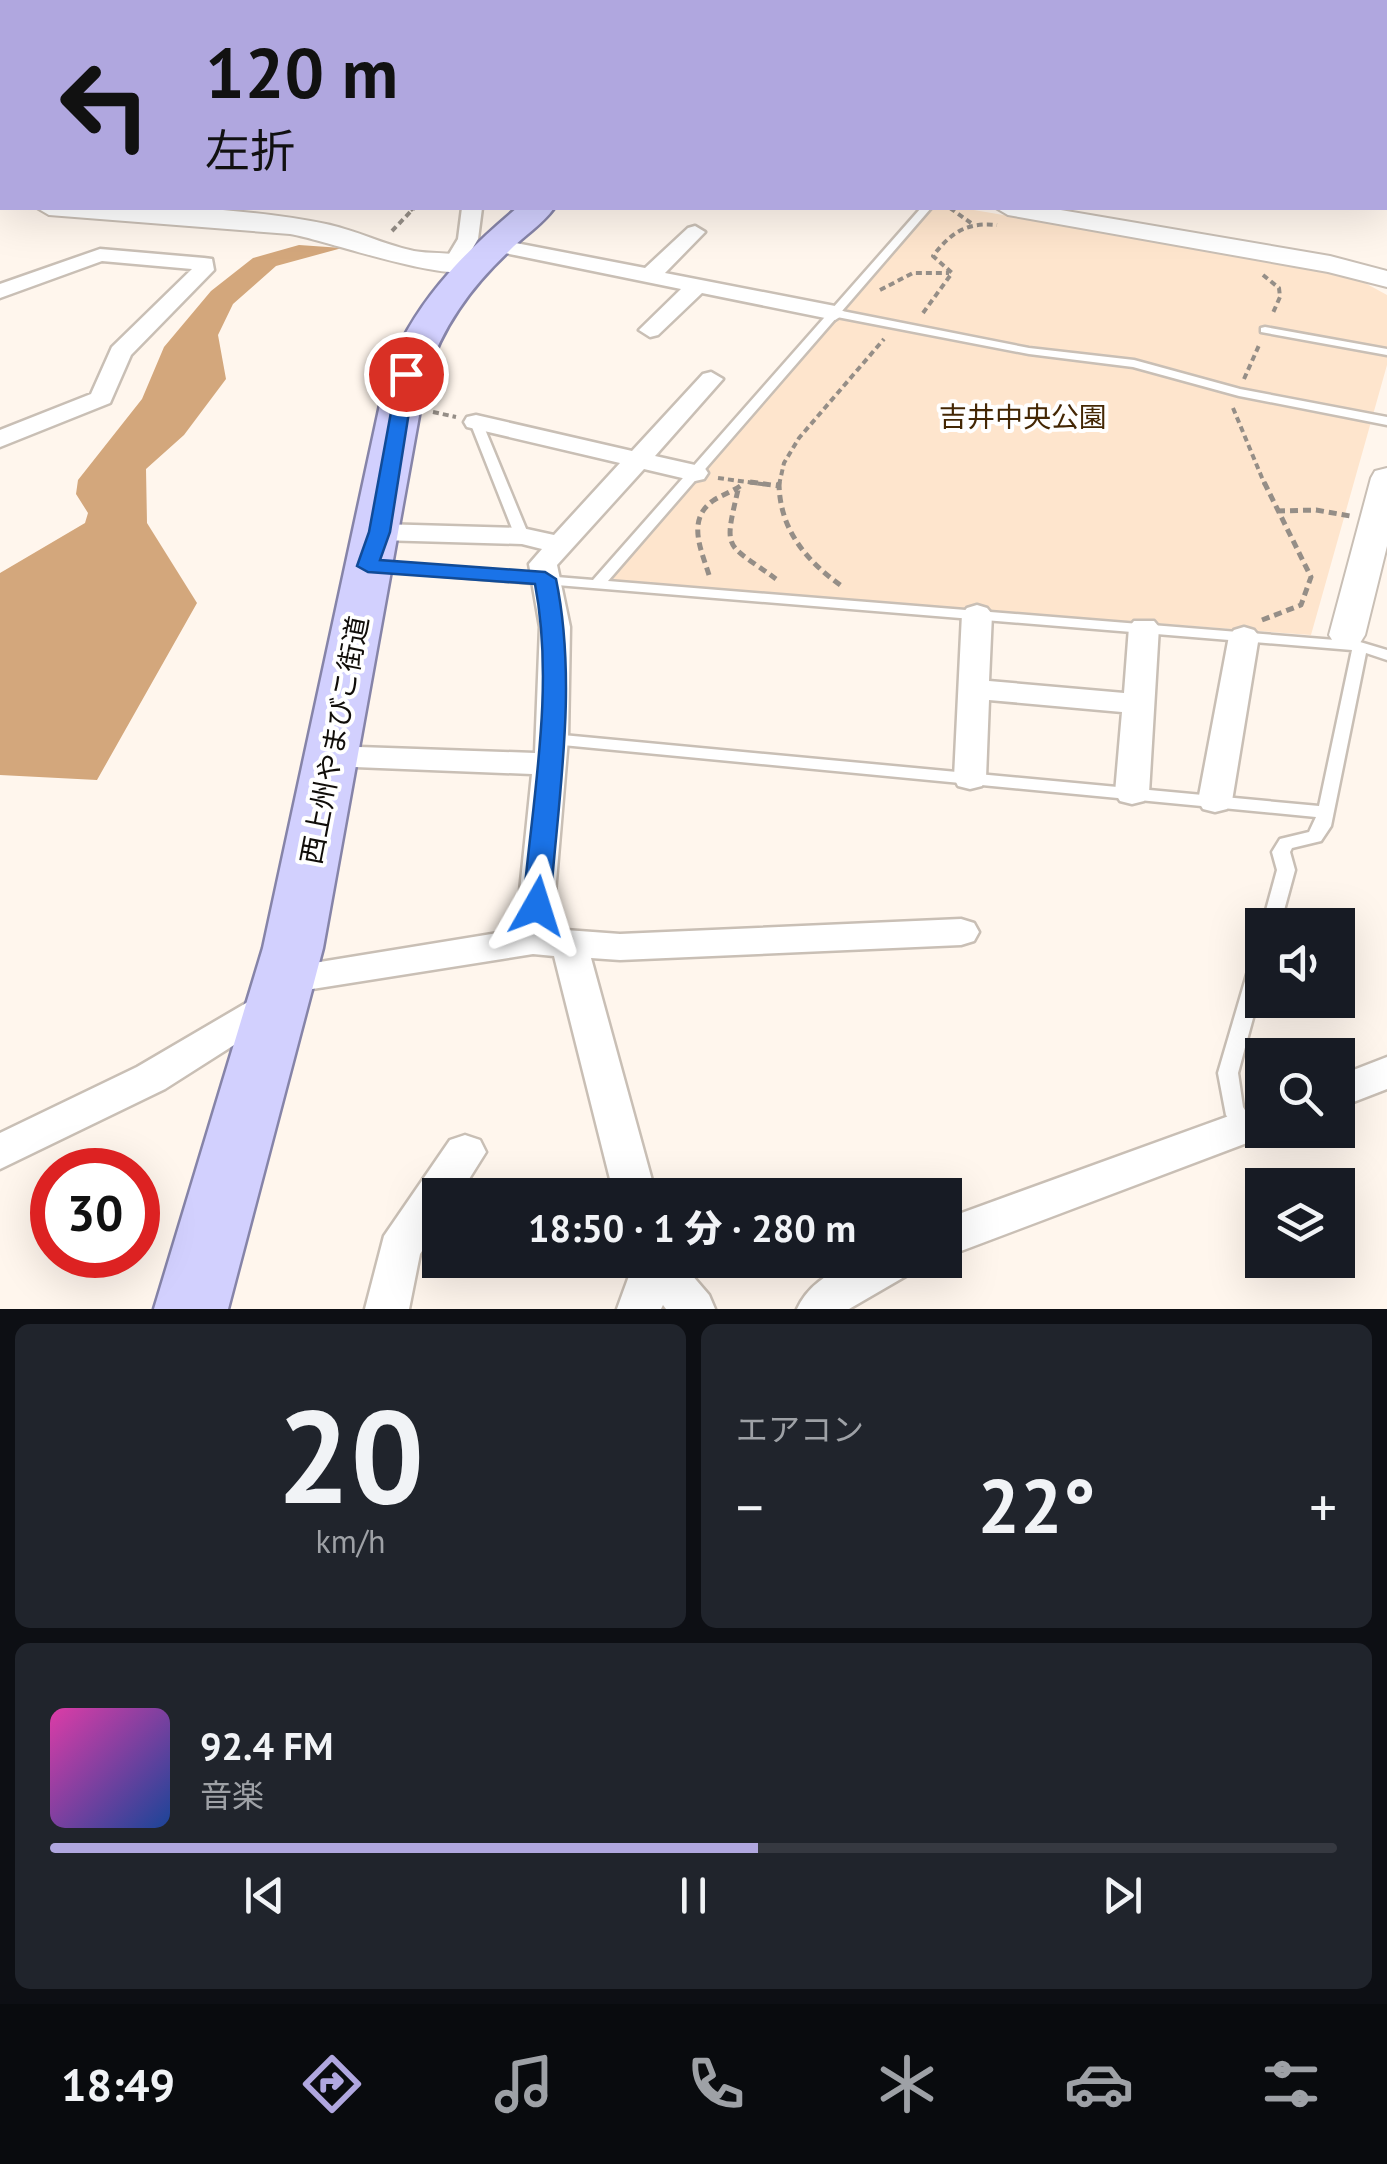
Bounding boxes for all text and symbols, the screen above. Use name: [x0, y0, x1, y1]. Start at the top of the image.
text: 120 m: [205, 27, 398, 117]
icon: left: [40, 40, 170, 170]
text: 左折: [205, 121, 295, 179]
pin: [364, 332, 449, 417]
icon: arrive: [379, 347, 434, 402]
park label: 吉井中央公園: [939, 398, 1107, 435]
street label: 西上州やまびこ街道: [292, 613, 376, 867]
position arrow: [485, 854, 589, 958]
map controls: [1245, 908, 1355, 1278]
button: sound: [1245, 908, 1355, 1018]
button: search: [1245, 1038, 1355, 1148]
speed limit sign: 30: [30, 1148, 160, 1278]
button: layers: [1245, 1168, 1355, 1278]
text: 18:50 · 1 分 · 280 m: [528, 1203, 856, 1252]
text: 20: [277, 1371, 424, 1539]
text: エアコン: [736, 1408, 864, 1450]
text: 22°: [978, 1457, 1095, 1554]
text: −: [736, 1471, 764, 1542]
text: +: [1309, 1471, 1337, 1542]
text: km/h: [315, 1520, 386, 1562]
text: 92.4 FM: [200, 1721, 333, 1770]
text: 音楽: [200, 1774, 264, 1816]
icon: previous: [237, 1868, 292, 1923]
icon: pause: [666, 1868, 721, 1923]
icon: next: [1095, 1868, 1150, 1923]
icon: directions: [297, 2049, 367, 2119]
icon: music: [489, 2049, 559, 2119]
icon: phone: [681, 2049, 751, 2119]
icon: climate: [872, 2049, 942, 2119]
icon: car: [1064, 2049, 1134, 2119]
icon: filters: [1256, 2049, 1326, 2119]
text: 18:49: [61, 2055, 175, 2113]

